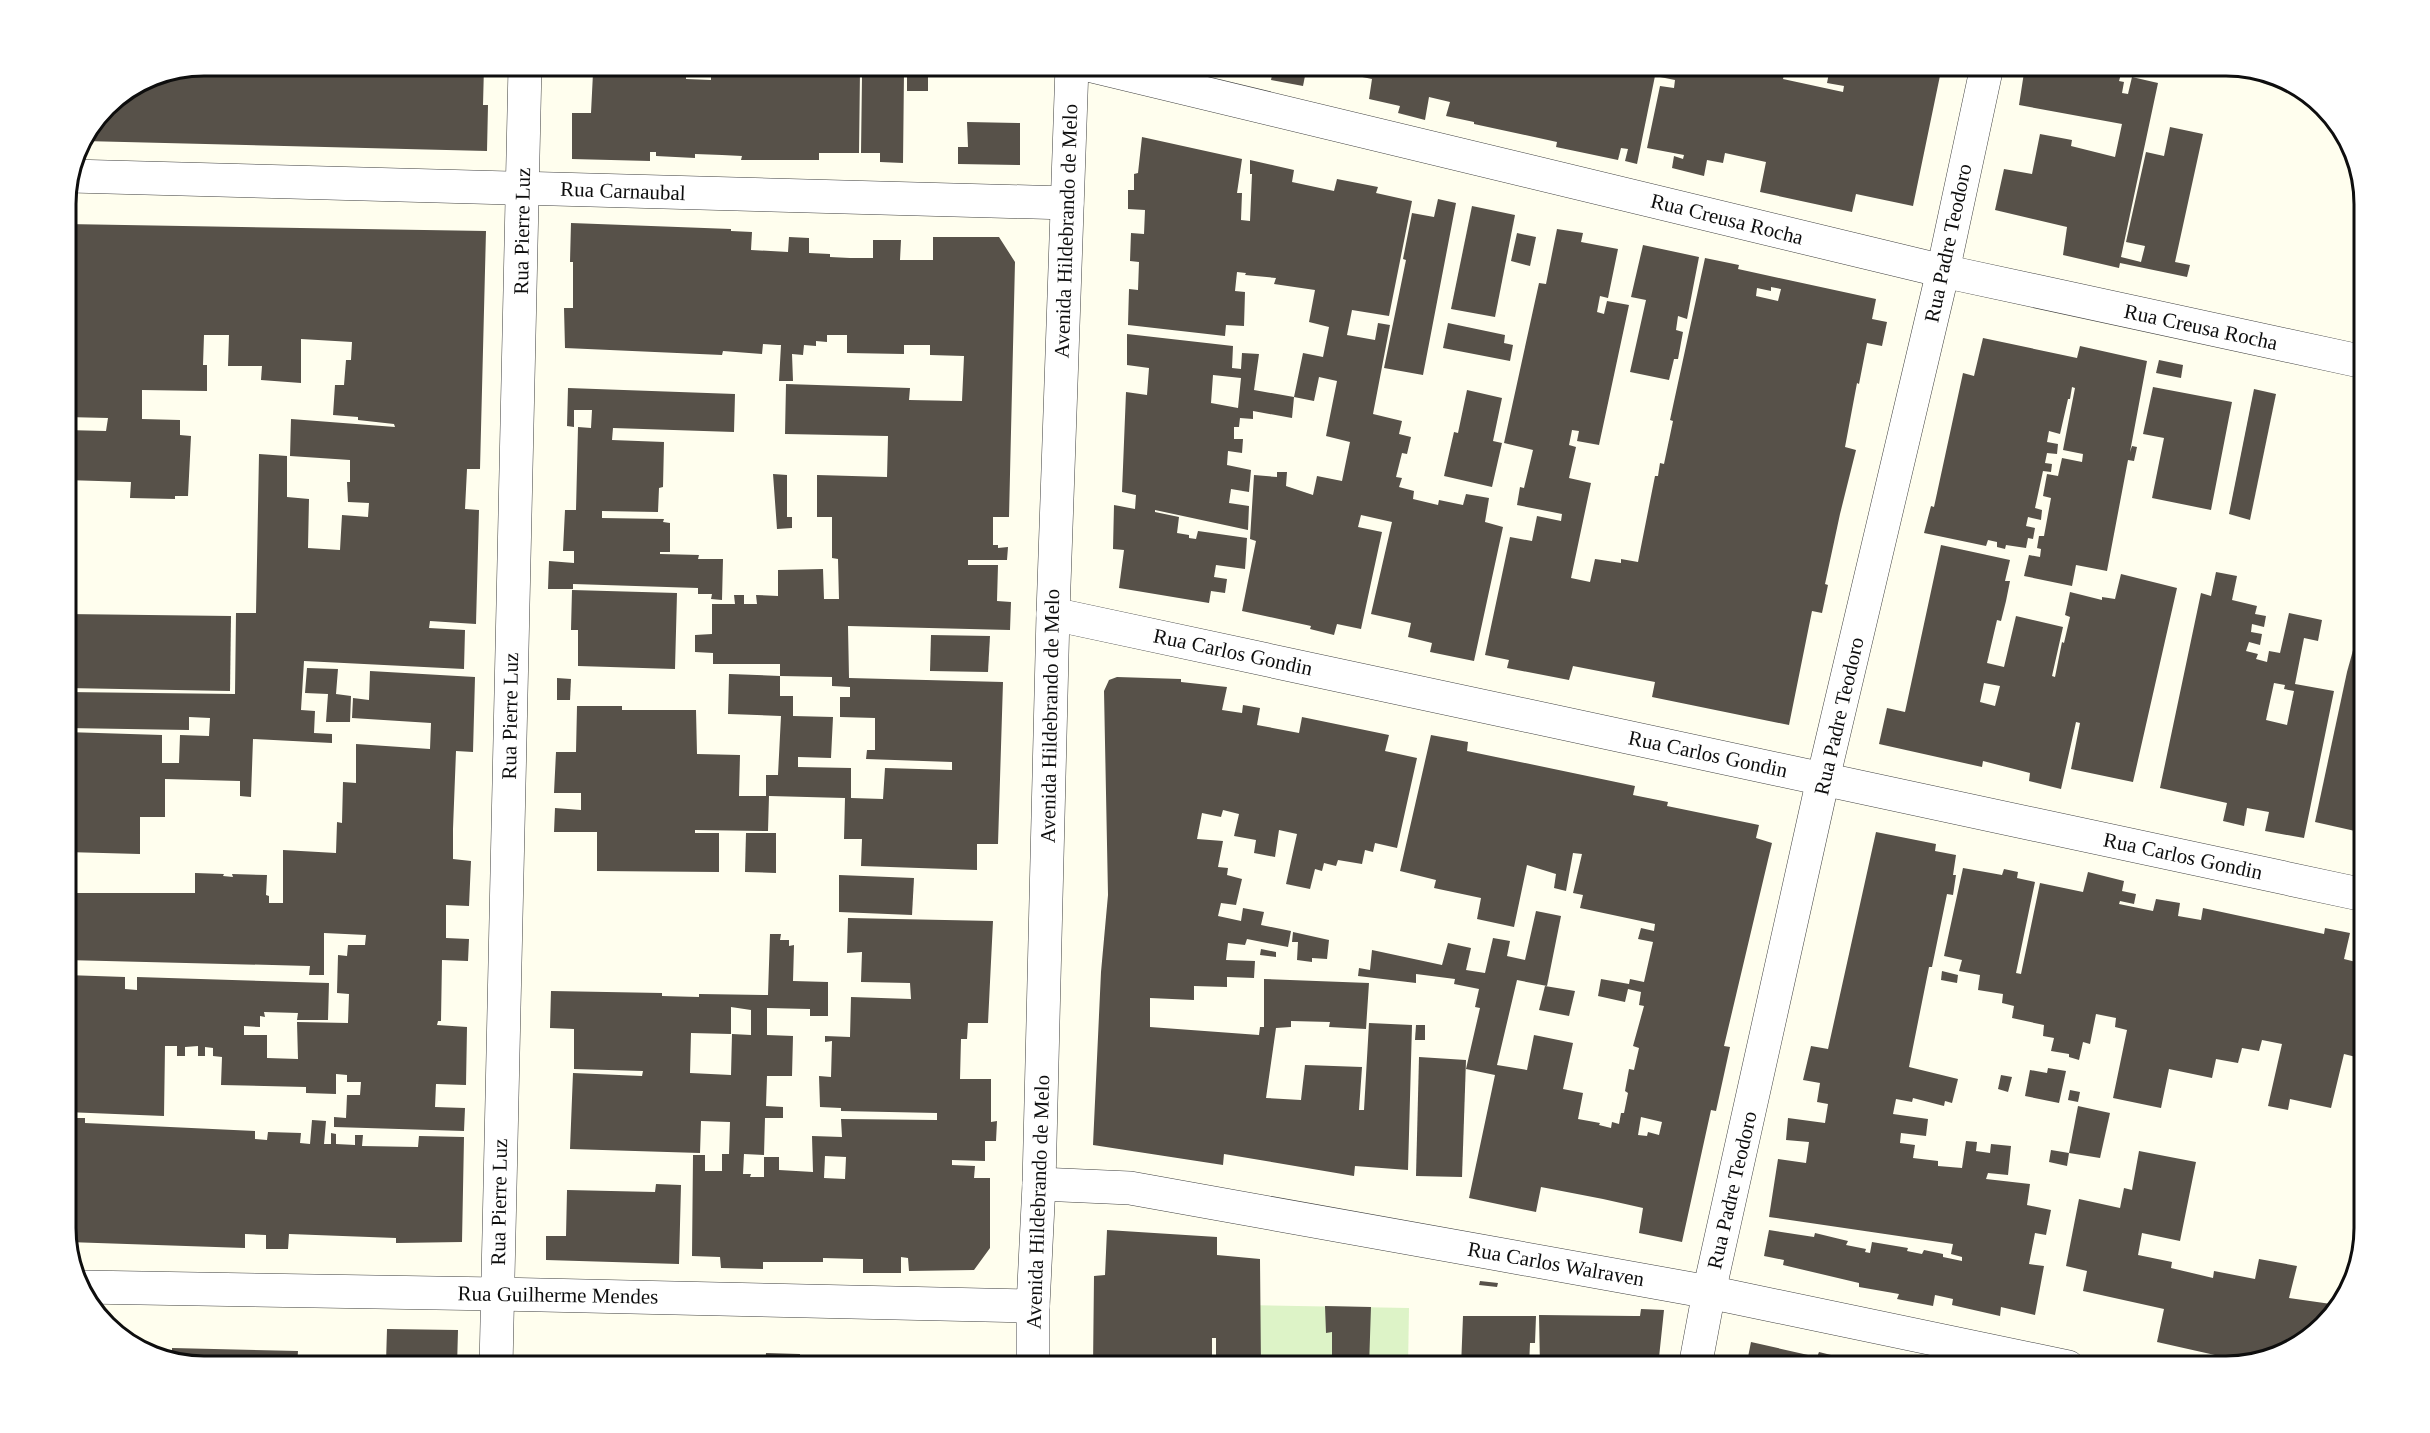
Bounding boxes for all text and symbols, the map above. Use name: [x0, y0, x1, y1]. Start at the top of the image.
street label: Avenida Hildebrando de Melo: [1050, 103, 1082, 359]
street label: Rua Padre Teodoro: [1919, 162, 1977, 324]
street label: Rua Pierre Luz: [509, 167, 535, 295]
street label: Rua Carnaubal: [560, 177, 686, 205]
street label: Rua Creusa Rocha: [1648, 188, 1806, 250]
street label: Rua Creusa Rocha: [2122, 299, 2281, 355]
street label: Avenida Hildebrando de Melo: [1036, 589, 1064, 843]
street label: Rua Carlos Gondin: [1151, 623, 1315, 681]
street label: Rua Padre Teodoro: [1809, 635, 1869, 797]
street label: Rua Pierre Luz: [497, 652, 523, 780]
street label: Rua Carlos Gondin: [1626, 725, 1790, 783]
street label: Rua Carlos Gondin: [2101, 827, 2265, 885]
street label: Avenida Hildebrando de Melo: [1022, 1074, 1054, 1330]
street label: Rua Padre Teodoro: [1702, 1109, 1762, 1271]
street label: Rua Pierre Luz: [486, 1138, 512, 1266]
street label: Rua Carlos Walraven: [1466, 1237, 1647, 1291]
street label: Rua Guilherme Mendes: [457, 1281, 659, 1309]

